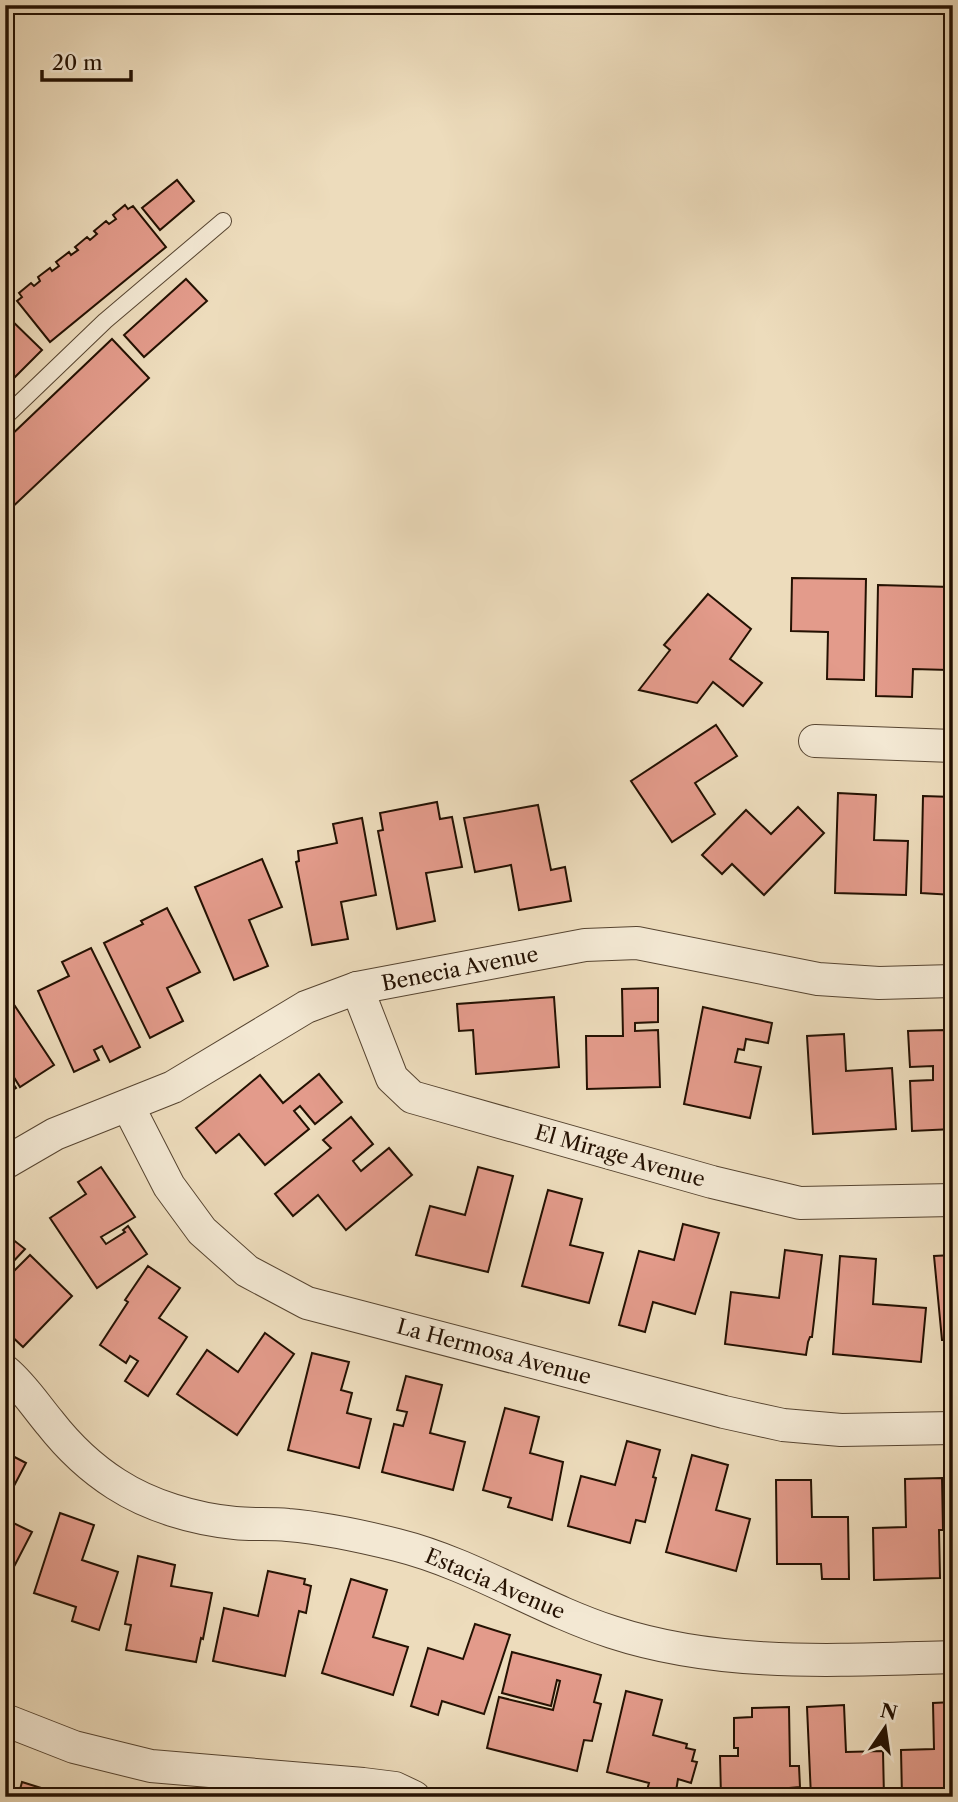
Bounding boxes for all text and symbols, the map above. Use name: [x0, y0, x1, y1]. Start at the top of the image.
scale bar: [42, 38, 131, 82]
text: 20 m: [52, 50, 103, 75]
street label: Benecia Avenue: [379, 941, 540, 996]
street label: El Mirage Avenue: [532, 1119, 708, 1192]
street label: La Hermosa Avenue: [394, 1314, 594, 1389]
street label: Estacia Avenue: [421, 1543, 569, 1624]
north arrow: [850, 1694, 920, 1764]
text: N: [878, 1699, 899, 1725]

